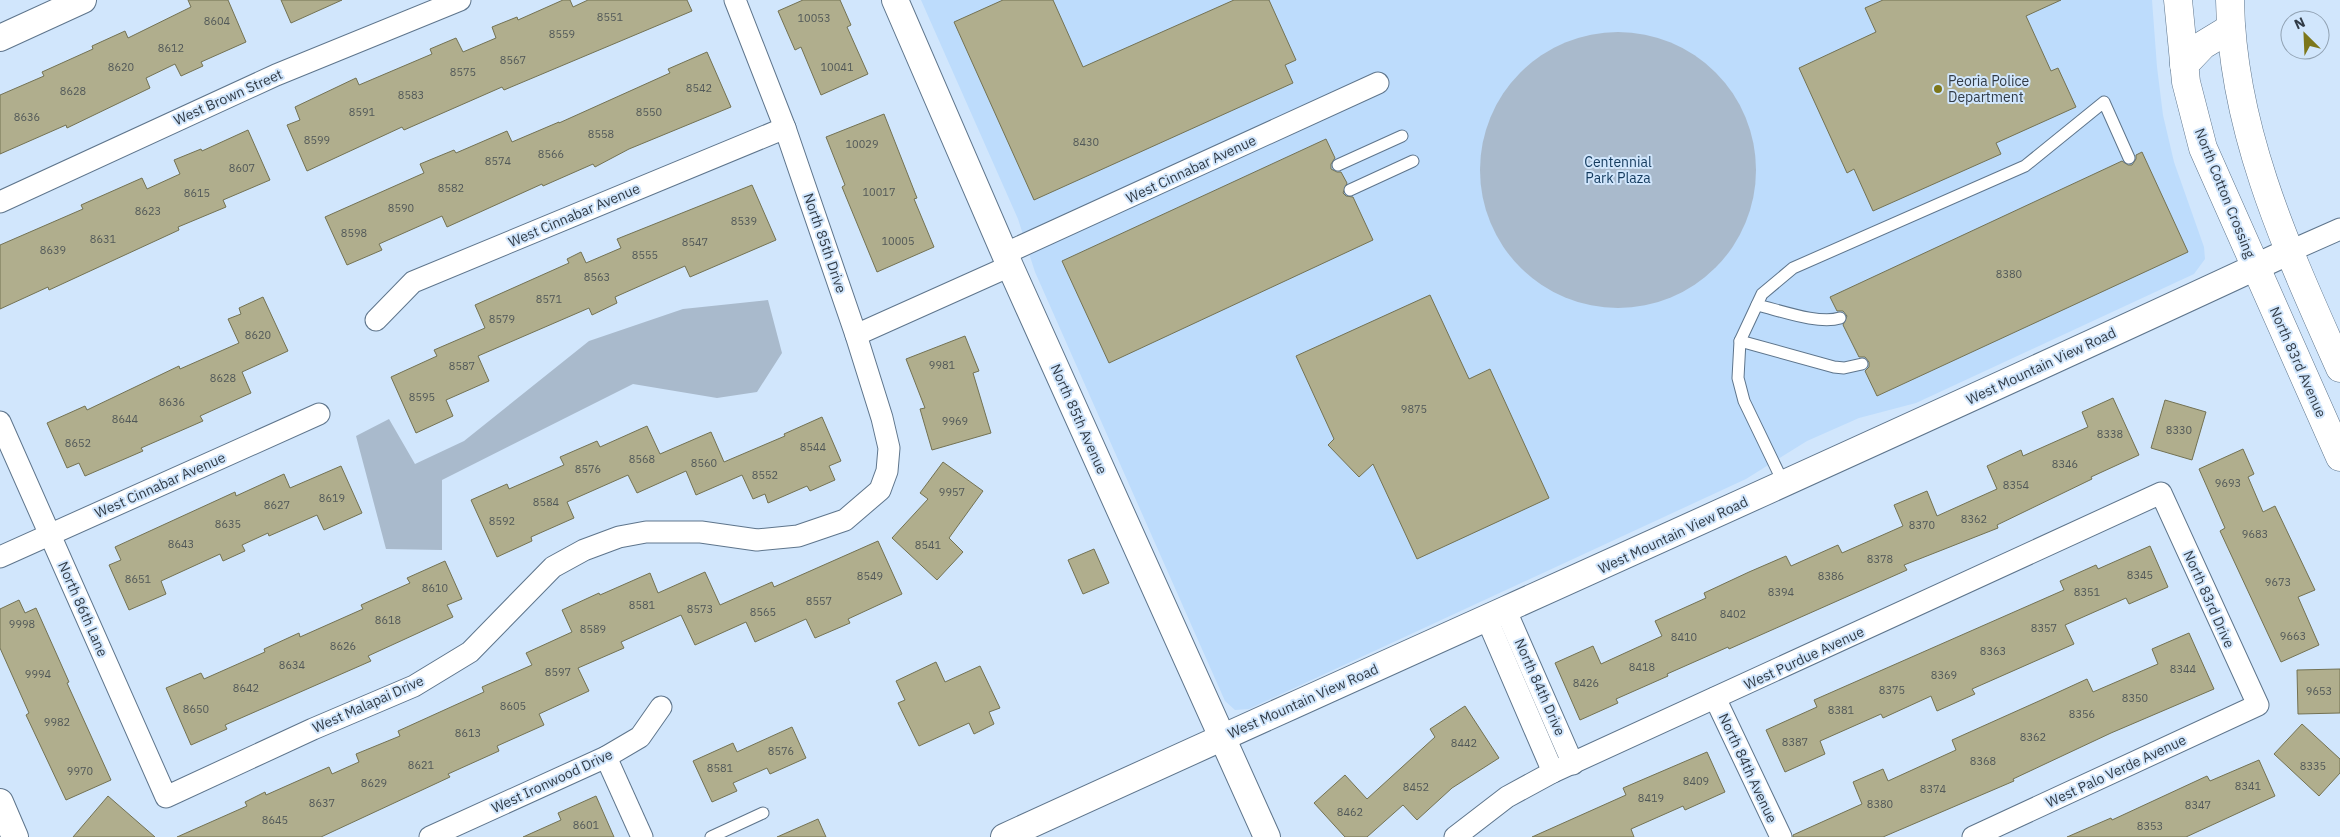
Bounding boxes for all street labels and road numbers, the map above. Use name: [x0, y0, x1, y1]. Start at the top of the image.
street label: West Brown Street: [171, 65, 285, 129]
street label: North Cotton Crossing: [2191, 125, 2259, 261]
street label: West Cinnabar Avenue: [1123, 131, 1259, 207]
street label: West Cinnabar Avenue: [505, 179, 643, 251]
street label: North 85th Drive: [799, 191, 851, 296]
street label: North 83rd Avenue: [2266, 304, 2331, 420]
street label: West Mountain View Road: [1963, 323, 2119, 409]
street label: North 85th Avenue: [1047, 361, 1112, 477]
street label: West Cinnabar Avenue: [92, 448, 228, 522]
street label: West Mountain View Road: [1595, 492, 1751, 578]
street label: North 83rd Drive: [2179, 547, 2239, 651]
street label: North 86th Lane: [54, 559, 112, 660]
street label: West Purdue Avenue: [1741, 622, 1867, 694]
street label: North 84th Drive: [1511, 636, 1570, 739]
street label: West Mountain View Road: [1225, 660, 1381, 742]
street label: West Malapai Drive: [310, 671, 427, 737]
street label: North 84th Avenue: [1715, 710, 1781, 826]
street label: West Palo Verde Avenue: [2043, 731, 2189, 811]
street label: West Ironwood Drive: [489, 745, 616, 817]

